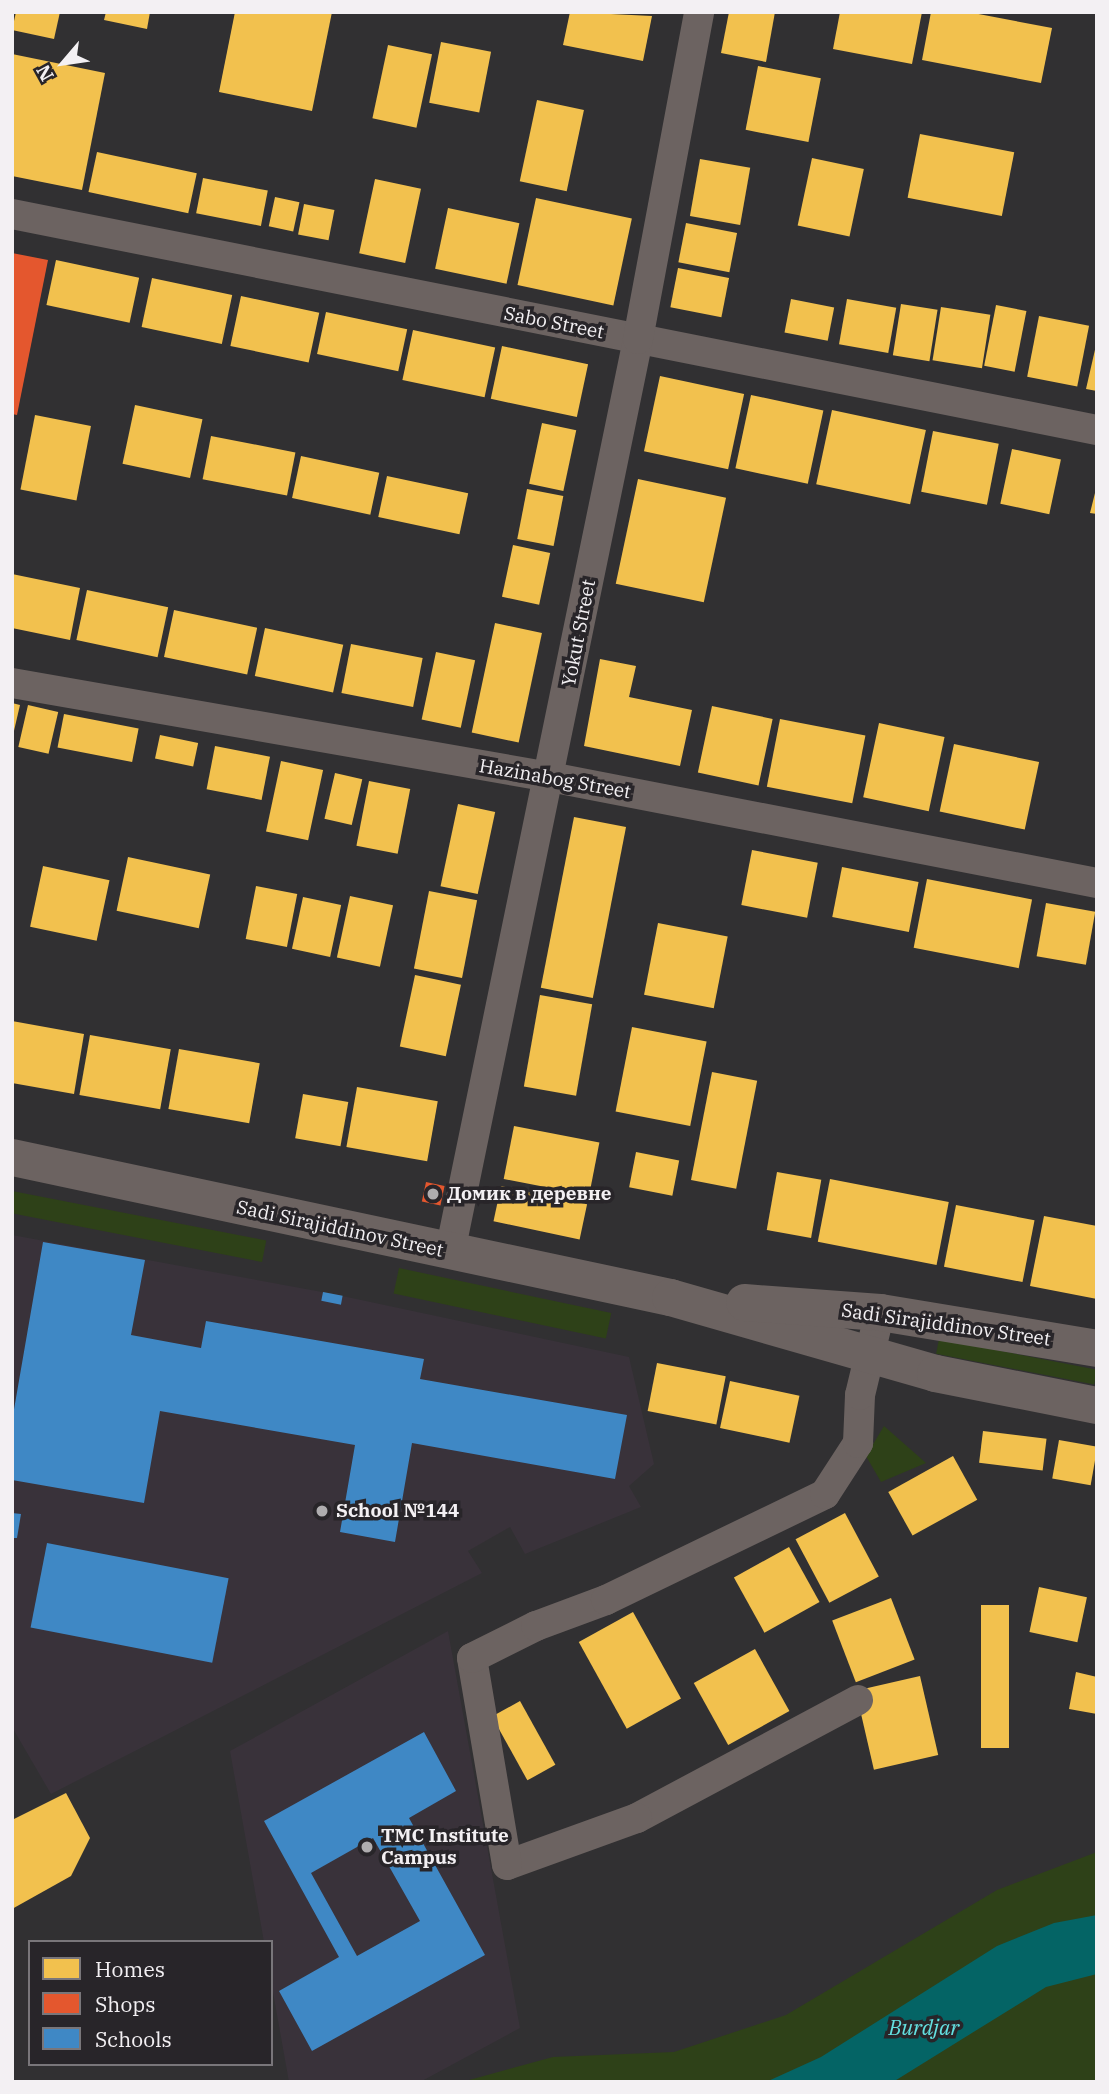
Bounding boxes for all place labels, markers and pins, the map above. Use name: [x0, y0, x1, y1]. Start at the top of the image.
place label: Домик в деревне: [447, 1183, 612, 1205]
marker: Домик в деревне: [425, 1186, 441, 1202]
place label: School №144: [336, 1500, 459, 1522]
marker: School №144: [314, 1503, 330, 1519]
place label: TMC Institute Campus: [381, 1825, 509, 1869]
marker: TMC Institute Campus: [359, 1839, 375, 1855]

